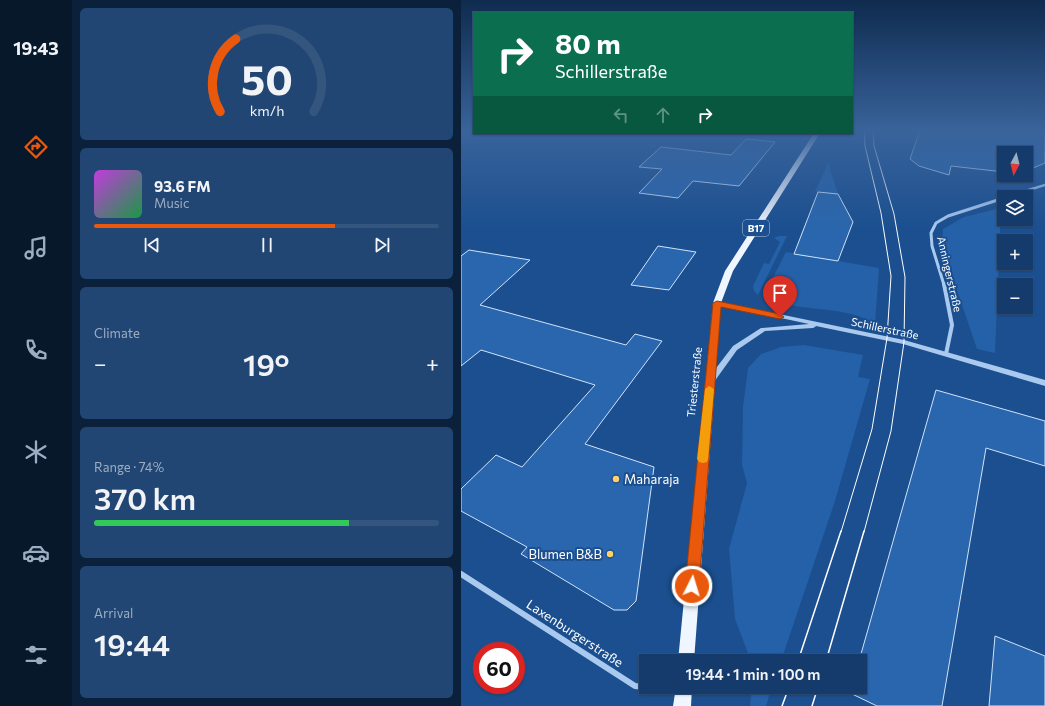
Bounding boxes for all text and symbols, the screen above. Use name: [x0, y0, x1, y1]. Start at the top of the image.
text: 80 m: [555, 26, 621, 60]
icon: right: [489, 28, 541, 80]
text: 19:43: [13, 37, 59, 59]
text: 50: [241, 53, 292, 104]
text: Schillerstraße: [555, 60, 667, 82]
text: km/h: [249, 100, 284, 118]
icon: left: [610, 104, 632, 126]
icon: ahead: [652, 104, 674, 126]
icon: right: [694, 104, 716, 126]
icon: directions: [22, 133, 50, 161]
north arrow: [997, 146, 1033, 182]
map controls: [997, 146, 1033, 314]
text: 93.6 FM: [154, 177, 211, 195]
button: layers: [997, 190, 1033, 226]
text: Music: [154, 195, 189, 211]
road number: B17: [743, 220, 769, 236]
icon: music: [22, 234, 50, 262]
icon: previous: [141, 234, 163, 256]
icon: pause: [256, 234, 278, 256]
icon: next: [371, 234, 393, 256]
button: +: [997, 234, 1033, 270]
street label: Anningerstraße: [935, 235, 965, 313]
pin: [763, 276, 797, 317]
button: −: [997, 278, 1033, 314]
icon: arrive: [769, 282, 791, 304]
street label: Schillerstraße: [850, 315, 920, 342]
text: Climate: [94, 325, 140, 341]
icon: phone: [22, 336, 50, 364]
text: 19°: [243, 345, 289, 382]
street label: Triesterstraße: [684, 346, 704, 418]
text: −: [94, 350, 107, 377]
text: +: [426, 350, 439, 377]
icon: climate: [22, 438, 50, 466]
text: Range · 74%: [94, 459, 164, 475]
place label: Maharaja: [624, 471, 679, 487]
marker: Maharaja: [611, 474, 621, 484]
text: 370 km: [94, 479, 196, 516]
icon: car: [22, 539, 50, 567]
place label: Blumen B&B: [529, 546, 602, 562]
marker: Blumen B&B: [605, 549, 615, 559]
position arrow: [671, 565, 713, 607]
street label: Laxenburgerstraße: [524, 596, 626, 670]
text: Arrival: [94, 605, 133, 621]
text: 19:44: [94, 625, 170, 662]
icon: filters: [22, 641, 50, 669]
speed limit sign: 60: [473, 642, 525, 694]
text: 19:44 · 1 min · 100 m: [686, 665, 820, 683]

